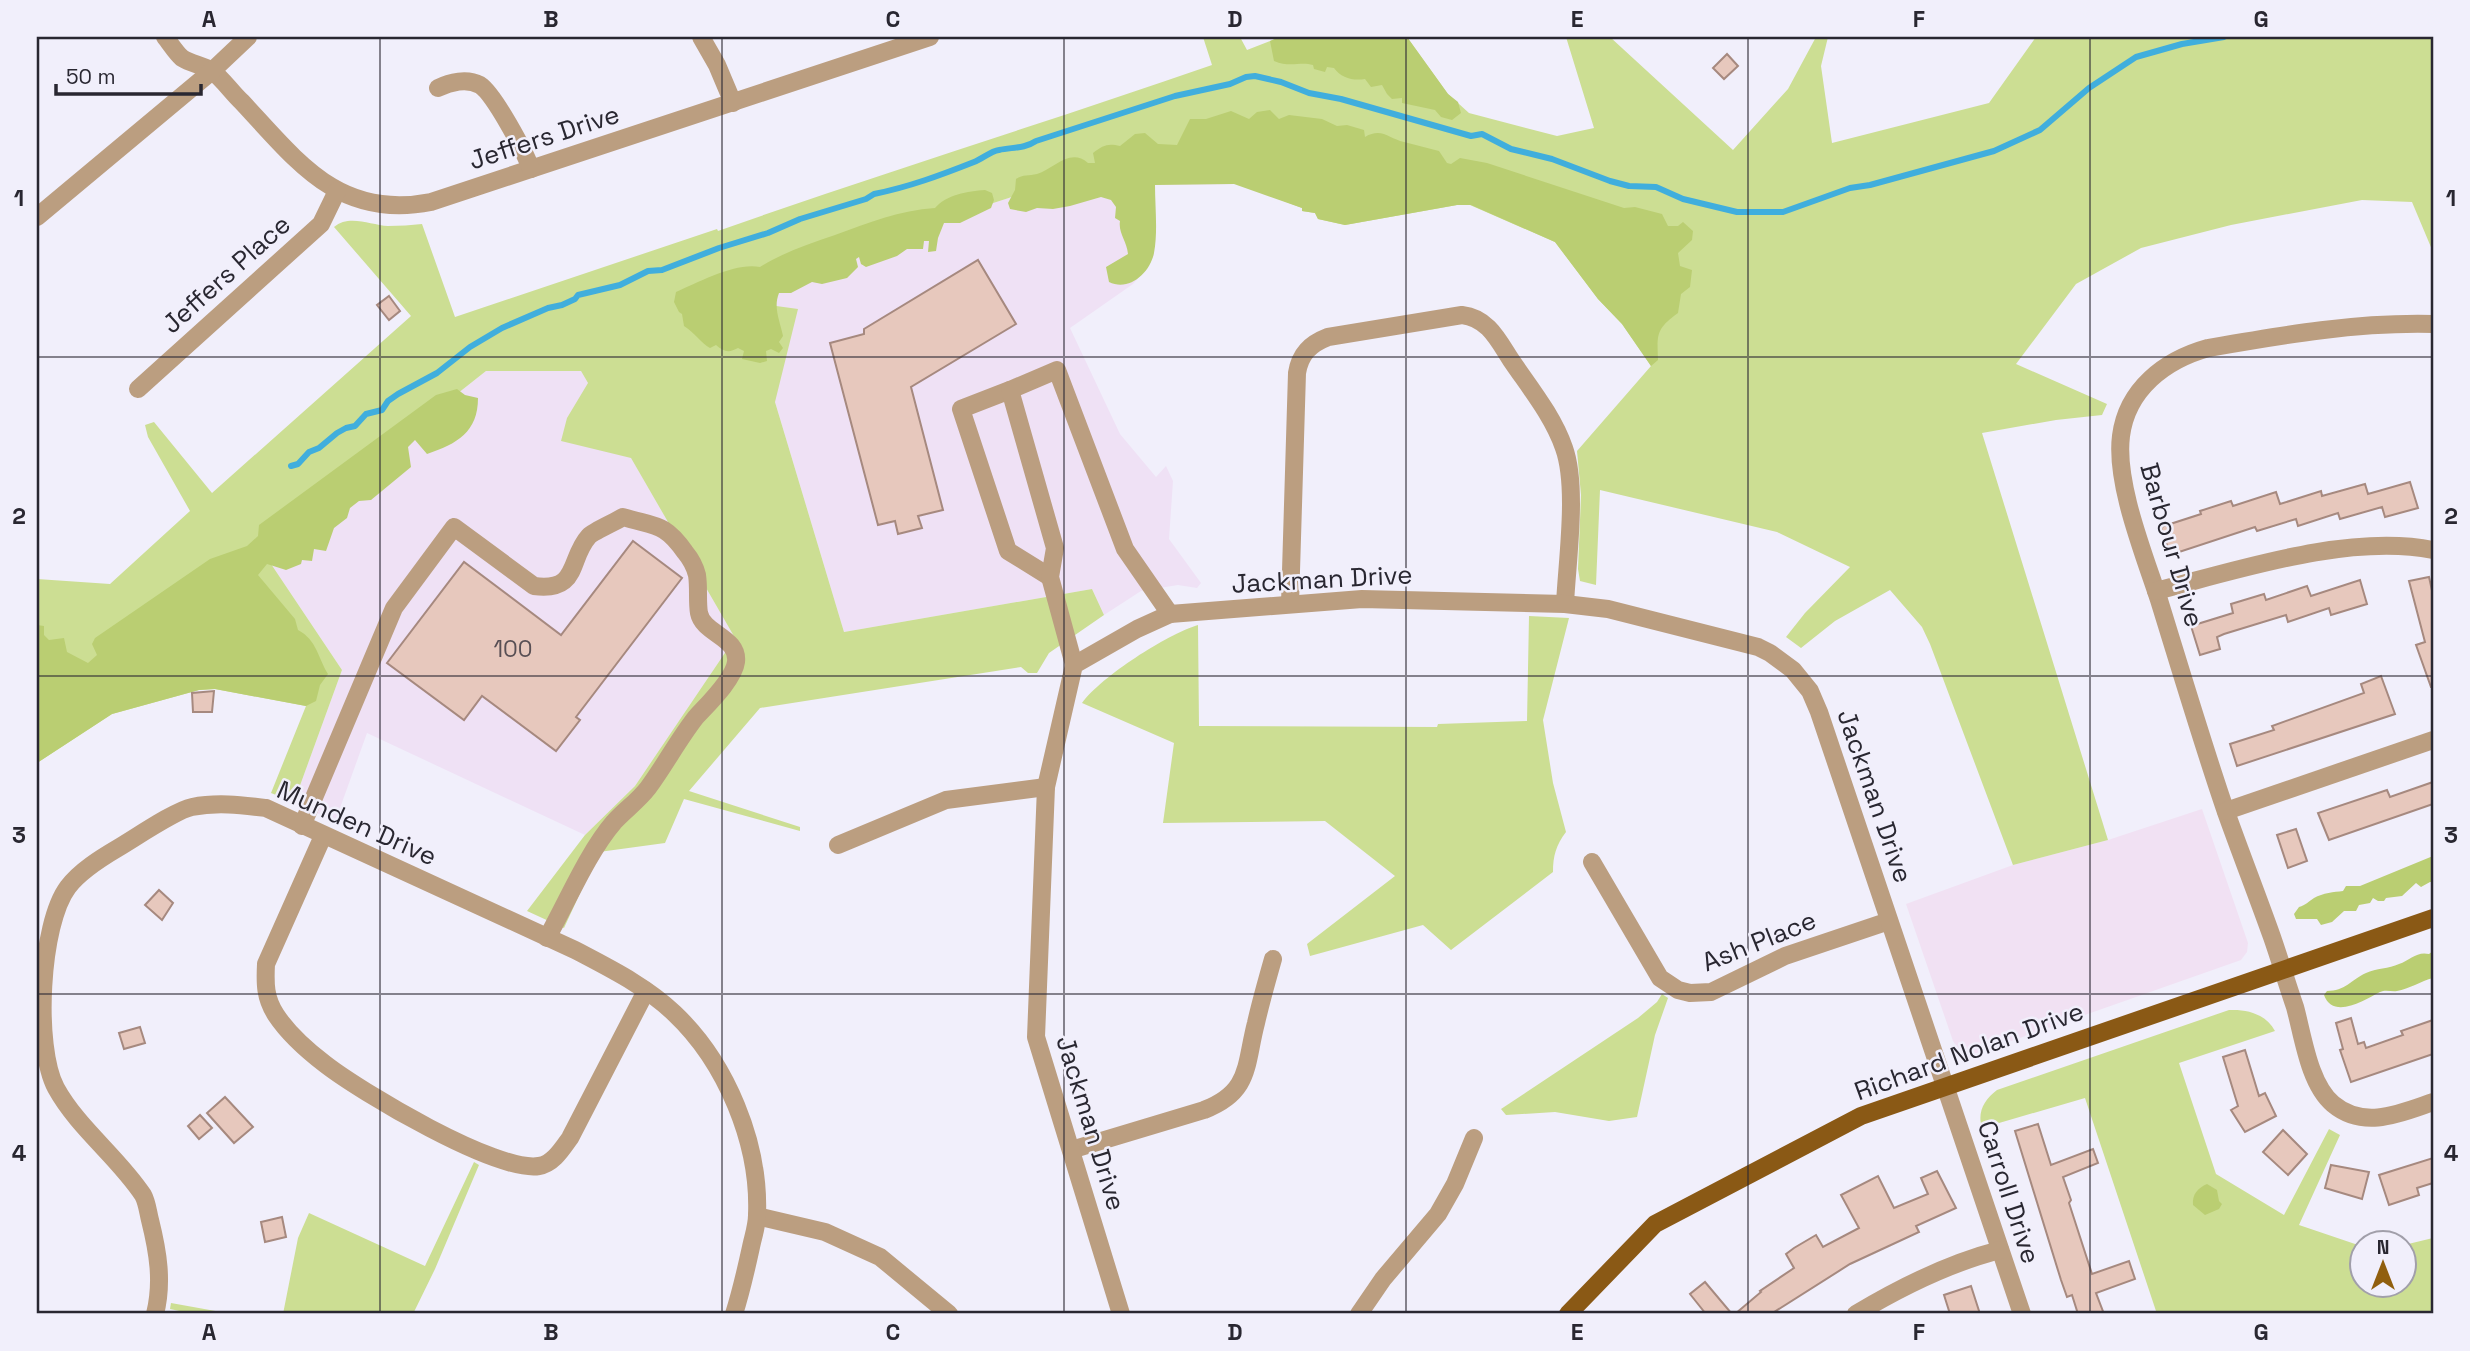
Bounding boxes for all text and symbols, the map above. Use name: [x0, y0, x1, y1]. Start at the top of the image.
text: A: [202, 4, 217, 34]
text: B: [543, 4, 559, 34]
text: C: [886, 4, 900, 34]
text: D: [1227, 4, 1243, 34]
text: E: [1571, 4, 1583, 34]
text: F: [1913, 4, 1925, 34]
text: G: [2253, 4, 2269, 34]
scale bar: [56, 52, 201, 96]
text: 50 m: [66, 63, 116, 90]
street label: Jeffers Drive: [464, 97, 624, 177]
text: 1: [14, 183, 24, 213]
text: 1: [2446, 183, 2456, 213]
street label: Jeffers Place: [155, 207, 297, 341]
street label: Barbour Drive: [2132, 459, 2212, 631]
text: 2: [12, 501, 26, 531]
text: 2: [2444, 501, 2458, 531]
street label: Jackman Drive: [1231, 557, 1413, 601]
house number: 100: [493, 634, 533, 664]
street label: Jackman Drive: [1829, 705, 1921, 887]
street label: Munden Drive: [272, 773, 442, 873]
text: 3: [12, 820, 26, 850]
text: 3: [2444, 820, 2458, 850]
street label: Ash Place: [1697, 903, 1821, 979]
street label: Richard Nolan Drive: [1850, 994, 2088, 1108]
street label: Jackman Drive: [1048, 1031, 1134, 1215]
street label: Carroll Drive: [1970, 1116, 2048, 1268]
text: 4: [12, 1138, 27, 1168]
text: 4: [2444, 1138, 2459, 1168]
north arrow: [2348, 1228, 2418, 1298]
text: N: [2377, 1235, 2389, 1260]
text: A: [202, 1317, 217, 1347]
text: B: [543, 1317, 559, 1347]
text: C: [886, 1317, 900, 1347]
text: D: [1227, 1317, 1243, 1347]
text: E: [1571, 1317, 1583, 1347]
text: F: [1913, 1317, 1925, 1347]
text: G: [2253, 1317, 2269, 1347]

